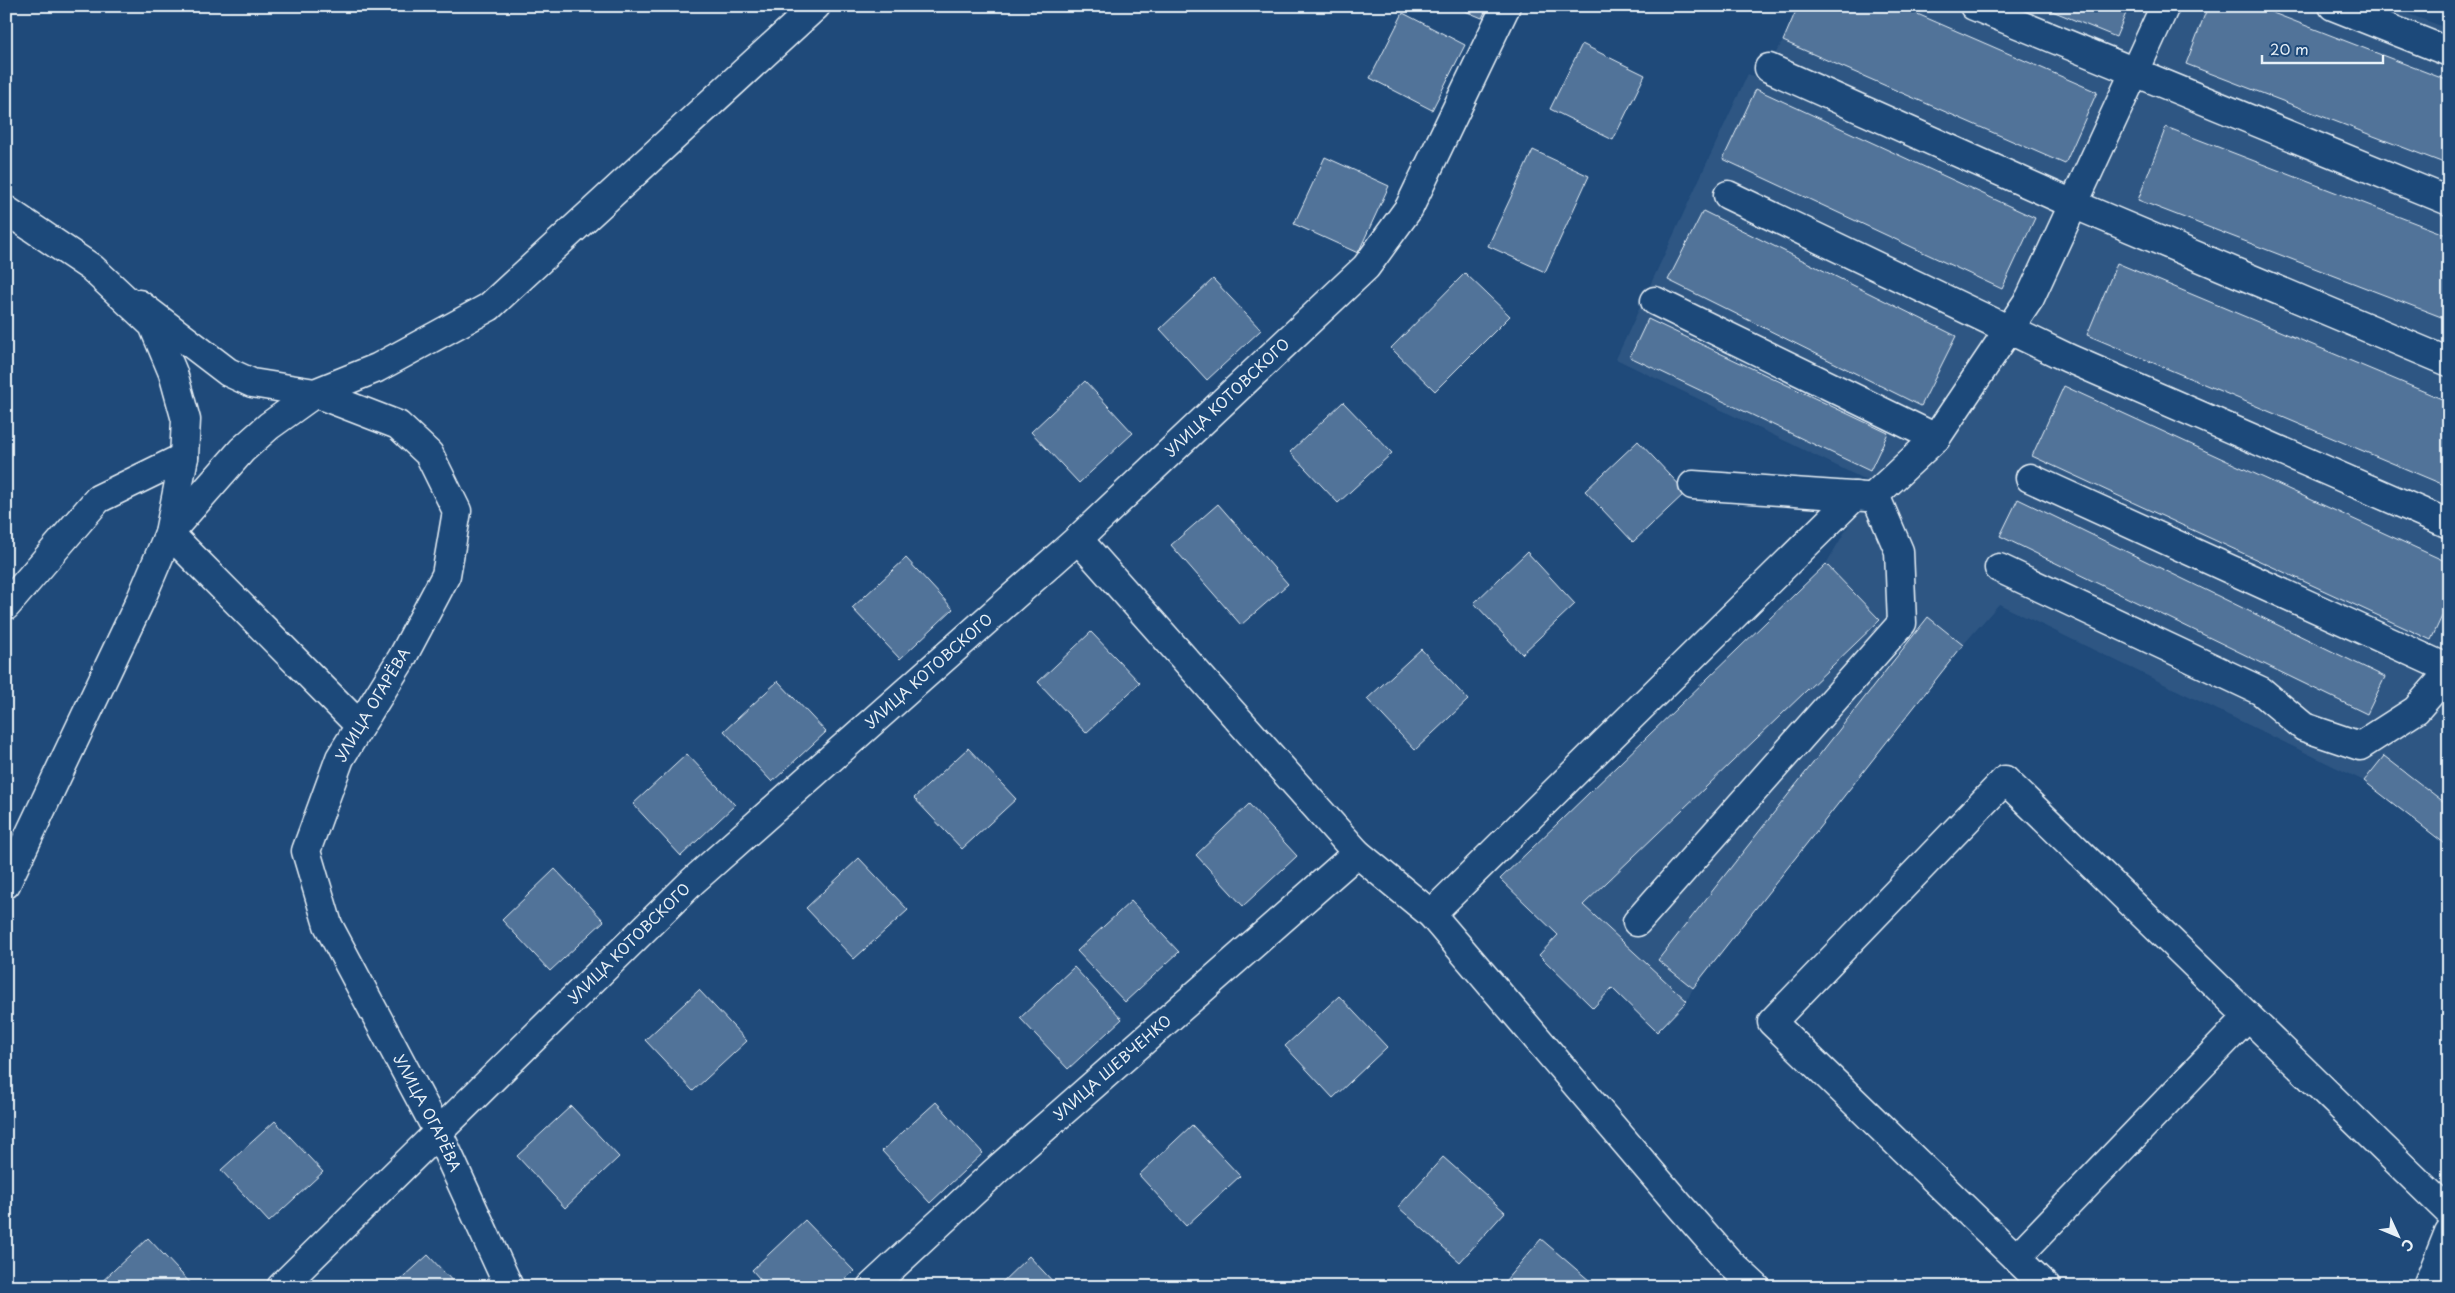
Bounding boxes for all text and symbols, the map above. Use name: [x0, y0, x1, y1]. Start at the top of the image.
scale bar: [2262, 32, 2384, 64]
text: 20 m: [2270, 37, 2309, 60]
street label: УЛИЦА КОТОВСКОГО: [1159, 332, 1294, 461]
street label: УЛИЦА КОТОВСКОГО: [859, 607, 997, 733]
street label: УЛИЦА ОГАРЁВА: [329, 643, 415, 765]
street label: УЛИЦА КОТОВСКОГО: [562, 877, 695, 1008]
street label: УЛИЦА ШЕВЧЕНКО: [1047, 1009, 1176, 1125]
street label: УЛИЦА ОГАРЁВА: [389, 1050, 468, 1175]
north arrow: [2372, 1210, 2422, 1260]
text: С: [2397, 1234, 2419, 1256]

